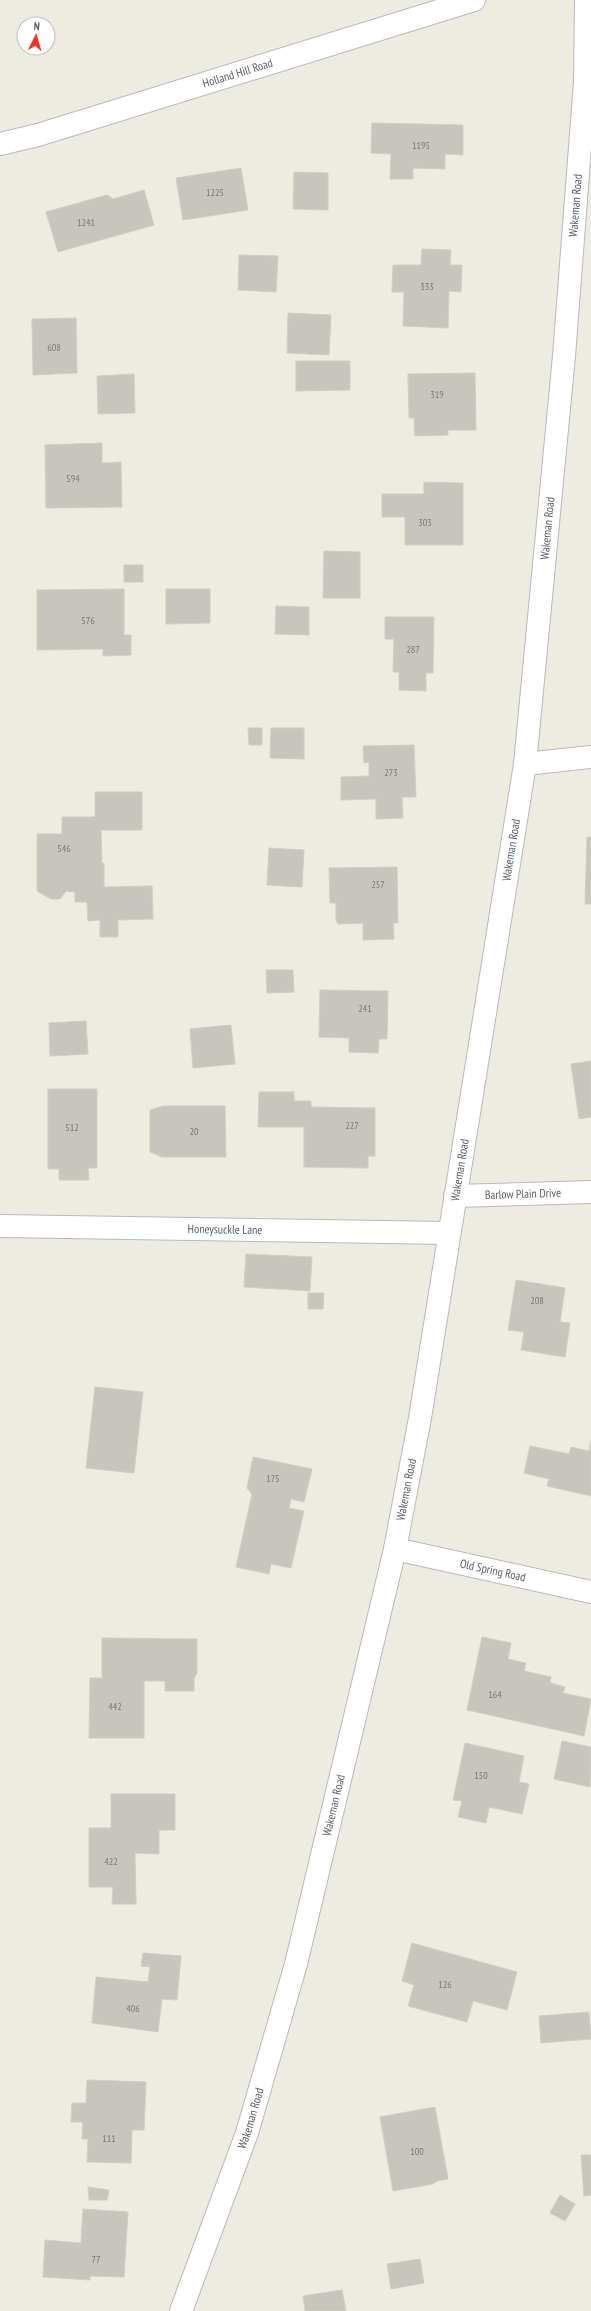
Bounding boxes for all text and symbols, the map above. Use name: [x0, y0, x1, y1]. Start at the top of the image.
north arrow: [16, 16, 56, 56]
text: N: [33, 19, 40, 33]
street label: Holland Hill Road: [200, 55, 274, 91]
house number: 1195: [412, 139, 430, 152]
street label: Wakeman Road: [565, 173, 585, 237]
house number: 1225: [206, 186, 224, 199]
house number: 1241: [77, 216, 95, 229]
house number: 333: [420, 280, 434, 293]
house number: 608: [47, 341, 61, 354]
house number: 319: [430, 388, 444, 401]
house number: 594: [66, 472, 80, 485]
street label: Wakeman Road: [537, 496, 557, 560]
house number: 303: [418, 516, 432, 529]
house number: 576: [81, 614, 95, 627]
house number: 287: [406, 643, 420, 656]
house number: 273: [384, 766, 398, 779]
street label: Wakeman Road: [498, 818, 523, 882]
house number: 546: [57, 842, 71, 855]
house number: 257: [371, 878, 385, 891]
house number: 241: [358, 1002, 372, 1015]
house number: 227: [345, 1119, 359, 1132]
house number: 512: [65, 1121, 79, 1134]
house number: 20: [190, 1125, 199, 1138]
street label: Wakeman Road: [447, 1138, 472, 1202]
street label: Barlow Plain Drive: [485, 1185, 561, 1202]
street label: Honeysuckle Lane: [188, 1221, 262, 1237]
house number: 208: [530, 1294, 544, 1307]
street label: Wakeman Road: [393, 1457, 419, 1522]
house number: 175: [266, 1472, 280, 1485]
street label: Old Spring Road: [458, 1555, 527, 1584]
house number: 164: [488, 1688, 502, 1701]
house number: 442: [108, 1700, 122, 1713]
house number: 150: [474, 1769, 488, 1782]
street label: Wakeman Road: [319, 1773, 348, 1837]
house number: 422: [104, 1855, 118, 1868]
house number: 126: [438, 1978, 452, 1991]
house number: 406: [126, 2002, 140, 2015]
street label: Wakeman Road: [234, 2086, 267, 2151]
house number: 111: [102, 2132, 116, 2145]
house number: 100: [410, 2145, 424, 2158]
house number: 77: [92, 2253, 101, 2266]

